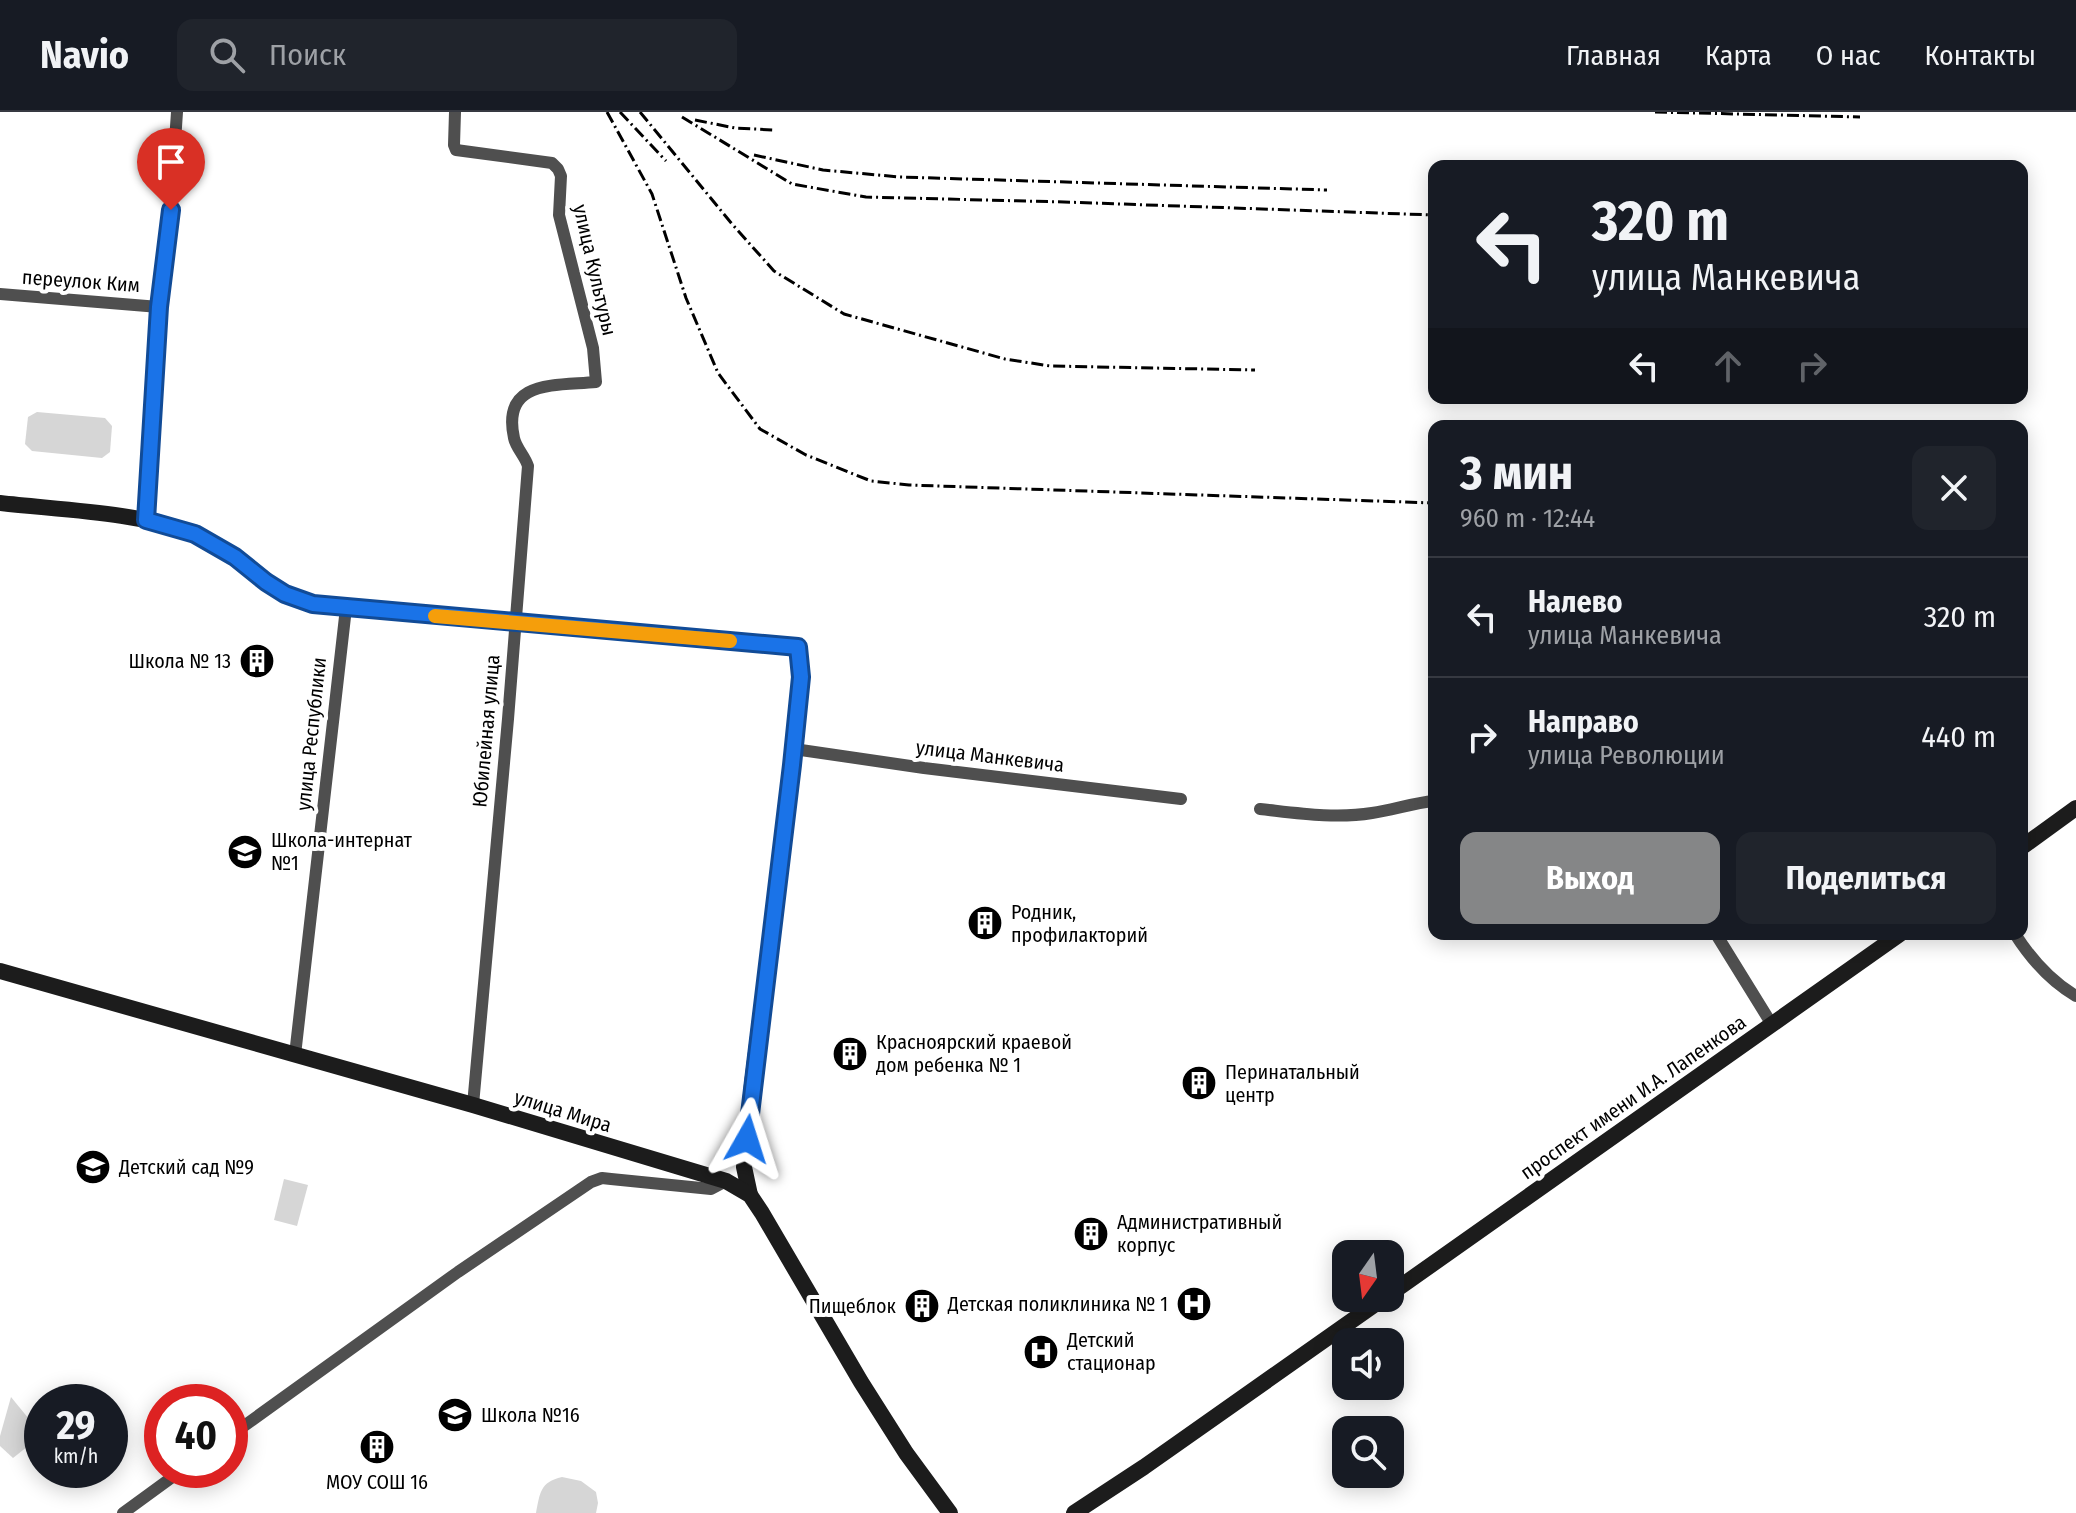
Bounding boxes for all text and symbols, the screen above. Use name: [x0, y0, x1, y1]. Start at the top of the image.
search box: [177, 19, 737, 91]
text: Navio: [40, 32, 129, 78]
icon: search: [205, 33, 249, 77]
text: Поиск: [269, 37, 346, 73]
text: Главная: [1566, 39, 1661, 72]
text: Карта: [1705, 39, 1772, 72]
text: О нас: [1816, 39, 1881, 72]
text: Контакты: [1925, 39, 2036, 72]
pin: [137, 128, 205, 210]
icon: arrive: [149, 140, 193, 184]
text: 320 m: [1592, 188, 1729, 255]
icon: left: [1460, 192, 1564, 296]
street label: улица Культуры: [568, 202, 622, 338]
text: улица Манкевича: [1592, 256, 1860, 300]
street label: переулок Ким: [21, 265, 141, 297]
icon: left: [1622, 344, 1666, 388]
icon: ahead: [1706, 344, 1750, 388]
icon: right: [1790, 344, 1834, 388]
text: 3 мин: [1460, 444, 1573, 502]
button: close: [1912, 446, 1996, 530]
text: 960 m · 12:44: [1460, 503, 1595, 534]
text: Налево: [1528, 584, 1623, 620]
icon: left: [1460, 595, 1504, 639]
text: 320 m: [1924, 599, 1996, 635]
text: улица Манкевича: [1528, 620, 1722, 651]
building icon: Школа № 13: [238, 642, 276, 680]
place label: Школа № 13: [129, 649, 231, 673]
street label: Юбилейная улица: [467, 653, 505, 809]
street label: улица Республики: [291, 656, 331, 812]
text: Направо: [1528, 704, 1639, 740]
icon: right: [1460, 715, 1504, 759]
text: 440 m: [1921, 719, 1996, 755]
street label: улица Манкевича: [915, 735, 1065, 777]
text: улица Революции: [1528, 740, 1725, 771]
place label: Школа-интернат №1: [271, 828, 413, 875]
button: Выход: [1460, 832, 1720, 924]
button: Поделиться: [1736, 832, 1996, 924]
school or university icon: Школа-интернат №1: [226, 833, 264, 871]
place label: Родник, профилакторий: [1011, 900, 1148, 947]
building icon: Родник, профилакторий: [966, 904, 1004, 942]
street label: проспект имени И.А. Лапенкова: [1516, 1010, 1750, 1184]
place label: Красноярский краевой дом ребенка № 1: [876, 1030, 1072, 1077]
building icon: Красноярский краевой дом ребенка № 1: [831, 1035, 869, 1073]
place label: Перинатальный центр: [1225, 1060, 1360, 1107]
building icon: Перинатальный центр: [1180, 1064, 1218, 1102]
street label: улица Мира: [512, 1085, 614, 1137]
position arrow: [705, 1097, 789, 1181]
school or university icon: Детский сад №9: [74, 1148, 112, 1186]
place label: Детский сад №9: [118, 1155, 254, 1179]
place label: Административный корпус: [1117, 1210, 1282, 1257]
building icon: Административный корпус: [1072, 1215, 1110, 1253]
north arrow: [1332, 1240, 1404, 1312]
map controls: [1332, 1240, 1404, 1488]
hospital icon: Детская поликлиника № 1: [1175, 1285, 1213, 1323]
building icon: Пищеблок: [903, 1287, 941, 1325]
place label: Детская поликлиника № 1: [947, 1292, 1168, 1316]
place label: Пищеблок: [809, 1294, 897, 1318]
place label: Детский стационар: [1066, 1328, 1156, 1375]
button: sound: [1332, 1328, 1404, 1400]
hospital icon: Детский стационар: [1022, 1333, 1060, 1371]
speed limit sign: 40: [144, 1384, 248, 1488]
school or university icon: Школа №16: [436, 1396, 474, 1434]
text: 29: [56, 1402, 95, 1450]
place label: Школа №16: [481, 1403, 580, 1427]
button: search: [1332, 1416, 1404, 1488]
building icon: МОУ СОШ 16: [358, 1428, 396, 1466]
text: km/h: [54, 1444, 98, 1468]
place label: МОУ СОШ 16: [326, 1470, 428, 1494]

